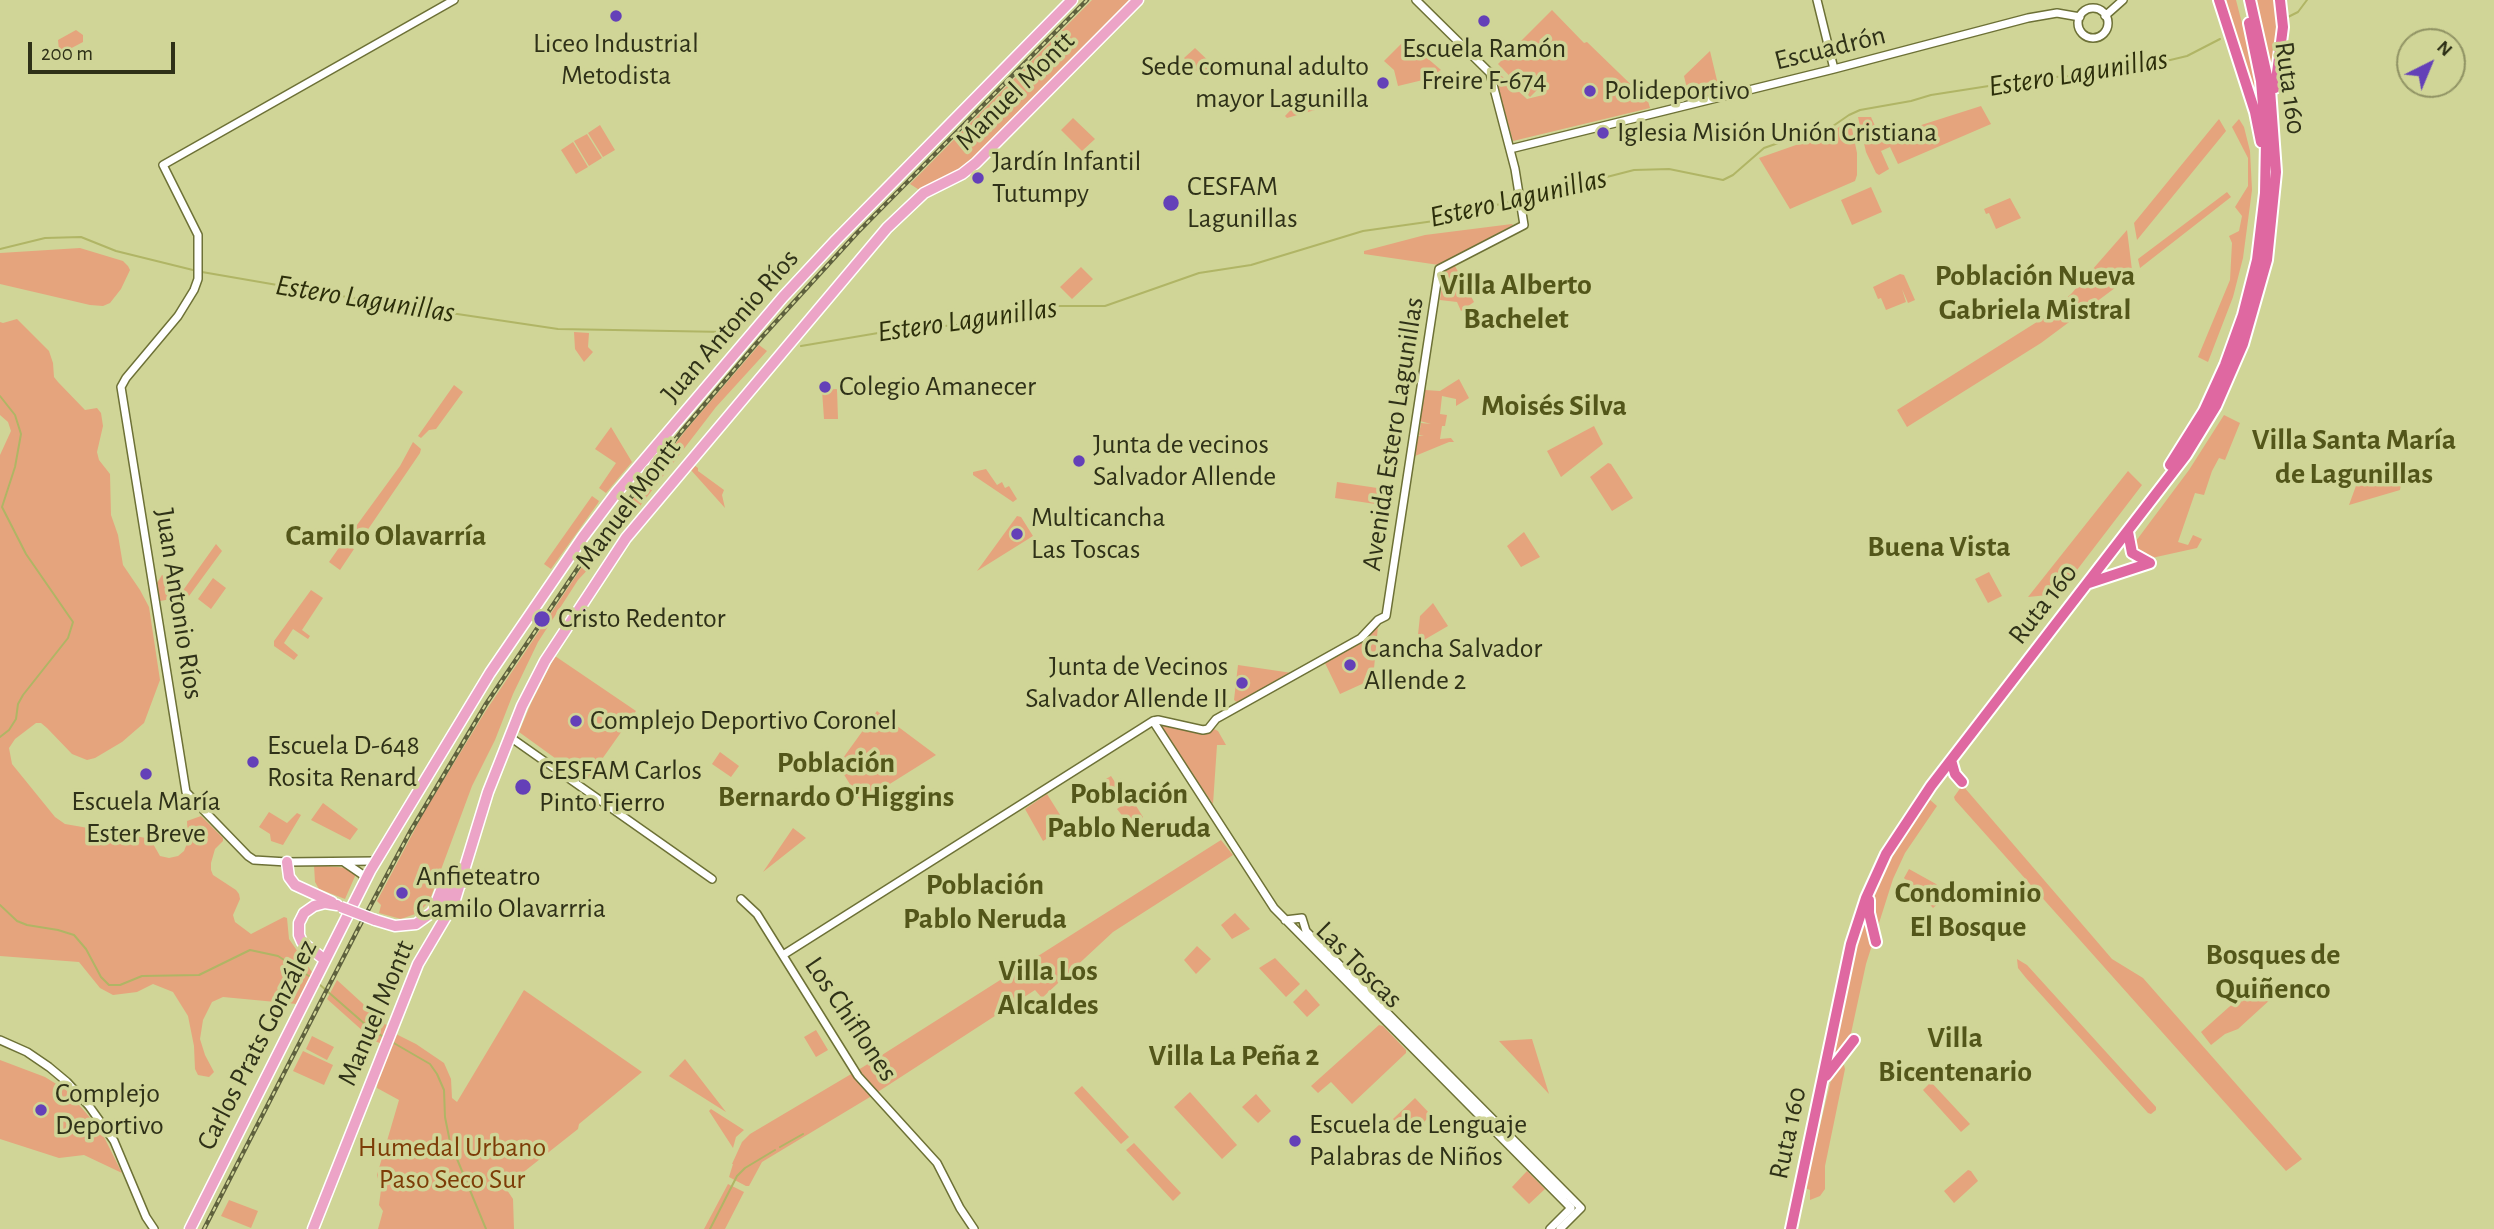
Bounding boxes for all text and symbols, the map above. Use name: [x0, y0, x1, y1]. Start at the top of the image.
marker: Liceo Industrial Metodista: [608, 8, 624, 24]
marker: Escuela Ramón Freire F-674: [1476, 13, 1492, 29]
street label: Escuadrón: [1771, 18, 1889, 78]
street label: Manuel Montt: [948, 24, 1082, 158]
place label: Liceo Industrial Metodista: [533, 27, 699, 93]
scale bar: [32, 28, 178, 72]
north arrow: [2396, 28, 2466, 98]
place label: Escuela Ramón Freire F-674: [1402, 32, 1566, 98]
text: N: [2433, 37, 2456, 60]
street label: Ruta 160: [2267, 39, 2313, 137]
water label: Estero Lagunillas: [1986, 41, 2170, 105]
text: 200 m: [41, 43, 93, 64]
place label: Sede comunal adulto mayor Lagunilla: [1141, 50, 1369, 116]
place label: Polideportivo: [1604, 74, 1750, 108]
marker: Sede comunal adulto mayor Lagunilla: [1375, 75, 1391, 91]
marker: Polideportivo: [1582, 83, 1598, 99]
place label: Iglesia Misión Unión Cristiana: [1617, 116, 1937, 150]
marker: Iglesia Misión Unión Cristiana: [1595, 125, 1611, 141]
place label: Jardín Infantil Tutumpy: [992, 145, 1141, 211]
water label: Estero Lagunillas: [1426, 160, 1610, 236]
marker: Jardín Infantil Tutumpy: [970, 170, 986, 186]
place label: CESFAM Lagunillas: [1187, 170, 1298, 236]
marker: CESFAM Lagunillas: [1161, 193, 1181, 213]
street label: Juan Antonio Ríos: [654, 242, 806, 410]
district label: Población Nueva Gabriela Mistral: [1935, 258, 2135, 328]
water label: Estero Lagunillas: [273, 267, 457, 331]
district label: Villa Alberto Bachelet: [1440, 267, 1592, 338]
water label: Estero Lagunillas: [875, 290, 1059, 350]
street label: Avenida Estero Lagunillas: [1355, 295, 1431, 573]
place label: Colegio Amanecer: [839, 370, 1036, 404]
marker: Colegio Amanecer: [817, 379, 833, 395]
district label: Moisés Silva: [1481, 388, 1627, 424]
district label: Villa Santa María de Lagunillas: [2252, 422, 2456, 492]
place label: Junta de vecinos Salvador Allende: [1093, 428, 1276, 494]
street label: Manuel Montt: [568, 432, 688, 576]
marker: Junta de vecinos Salvador Allende: [1071, 453, 1087, 469]
place label: Multicancha Las Toscas: [1031, 501, 1165, 567]
street label: Juan Antonio Ríos: [147, 506, 211, 702]
district label: Camilo Olavarría: [286, 518, 486, 554]
marker: Multicancha Las Toscas: [1009, 526, 1025, 542]
district label: Buena Vista: [1867, 529, 2011, 565]
street label: Ruta 160: [2001, 557, 2085, 651]
place label: Cristo Redentor: [558, 602, 725, 636]
marker: Cristo Redentor: [532, 609, 552, 629]
place label: Cancha Salvador Allende 2: [1364, 632, 1542, 698]
place label: Junta de Vecinos Salvador Allende II: [1025, 650, 1228, 716]
marker: Cancha Salvador Allende 2: [1342, 657, 1358, 673]
marker: Junta de Vecinos Salvador Allende II: [1234, 675, 1250, 691]
place label: Complejo Deportivo Coronel: [590, 704, 897, 738]
marker: Complejo Deportivo Coronel: [568, 713, 584, 729]
place label: Escuela D-648 Rosita Renard: [267, 729, 420, 795]
district label: Población Bernardo O'Higgins: [718, 745, 954, 816]
marker: Escuela D-648 Rosita Renard: [245, 754, 261, 770]
place label: CESFAM Carlos Pinto Fierro: [539, 754, 702, 820]
marker: Escuela María Ester Breve: [138, 766, 154, 782]
district label: Población Pablo Neruda: [1047, 776, 1211, 846]
marker: CESFAM Carlos Pinto Fierro: [513, 777, 533, 797]
place label: Escuela María Ester Breve: [71, 785, 221, 851]
place label: Anfieteatro Camilo Olavarrria: [416, 860, 606, 926]
district label: Población Pablo Neruda: [903, 867, 1067, 937]
district label: Condominio El Bosque: [1895, 875, 2041, 945]
marker: Anfieteatro Camilo Olavarrria: [394, 885, 410, 901]
street label: Las Toscas: [1308, 914, 1410, 1016]
street label: Carlos Prats González: [189, 934, 325, 1156]
street label: Manuel Montt: [330, 935, 422, 1091]
district label: Bosques de Quiñenco: [2206, 937, 2340, 1007]
street label: Los Chiflones: [797, 950, 905, 1088]
district label: Villa Los Alcaldes: [997, 953, 1099, 1024]
district label: Villa Bicentenario: [1878, 1020, 2032, 1090]
district label: Villa La Peña 2: [1149, 1038, 1319, 1074]
place label: Complejo Deportivo: [55, 1077, 164, 1143]
street label: Ruta 160: [1762, 1084, 1814, 1182]
marker: Complejo Deportivo: [33, 1102, 49, 1118]
place label: Escuela de Lenguaje Palabras de Niños: [1309, 1108, 1527, 1174]
park label: Humedal Urbano Paso Seco Sur: [358, 1131, 546, 1197]
marker: Escuela de Lenguaje Palabras de Niños: [1287, 1133, 1303, 1149]

